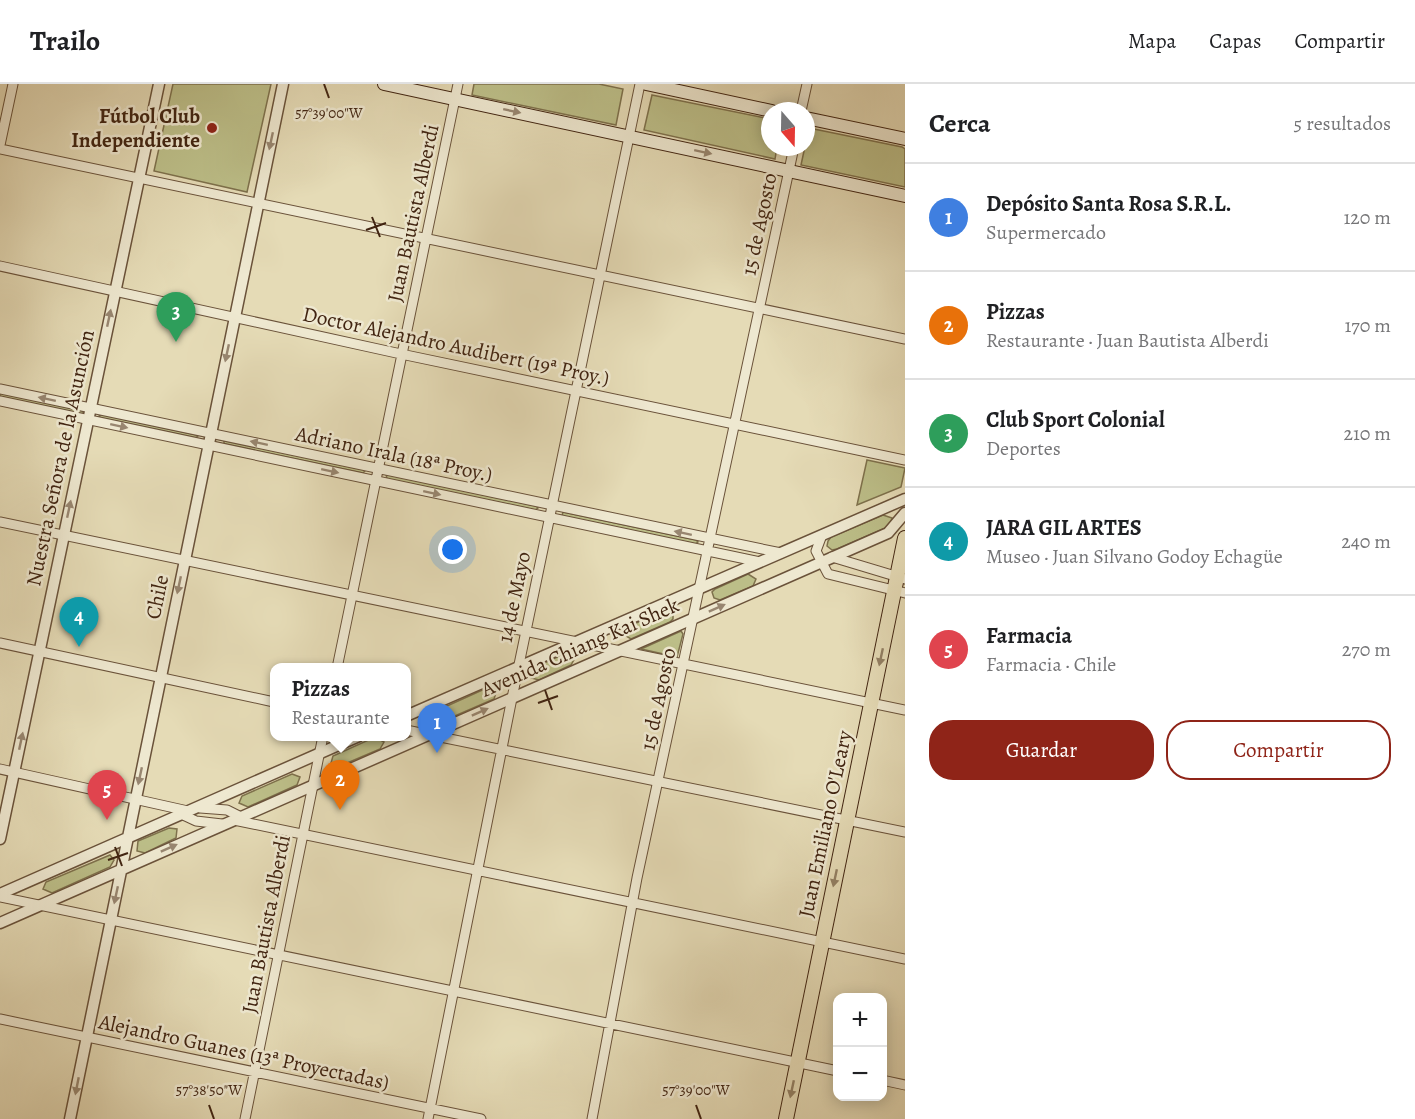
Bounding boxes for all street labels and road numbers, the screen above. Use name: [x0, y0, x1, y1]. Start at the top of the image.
street label: Juan Bautista Alberdi: [380, 122, 446, 304]
street label: 15 de Agosto: [734, 170, 784, 278]
street label: Doctor Alejandro Audibert (19ª Proy.): [300, 300, 612, 392]
street label: Nuestra Señora de la Asunción: [19, 327, 101, 589]
street label: Adriano Irala (18ª Proy.): [292, 419, 495, 489]
street label: 14 de Mayo: [491, 549, 537, 645]
street label: Chile: [139, 572, 175, 622]
street label: Avenida Chiang Kai Shek: [476, 590, 684, 704]
street label: 15 de Agosto: [633, 645, 683, 753]
street label: Juan Emiliano O'Leary: [792, 727, 859, 920]
street label: Juan Bautista Alberdi: [235, 832, 297, 1016]
street label: Alejandro Guanes (13ª Proyectadas): [95, 1007, 392, 1096]

